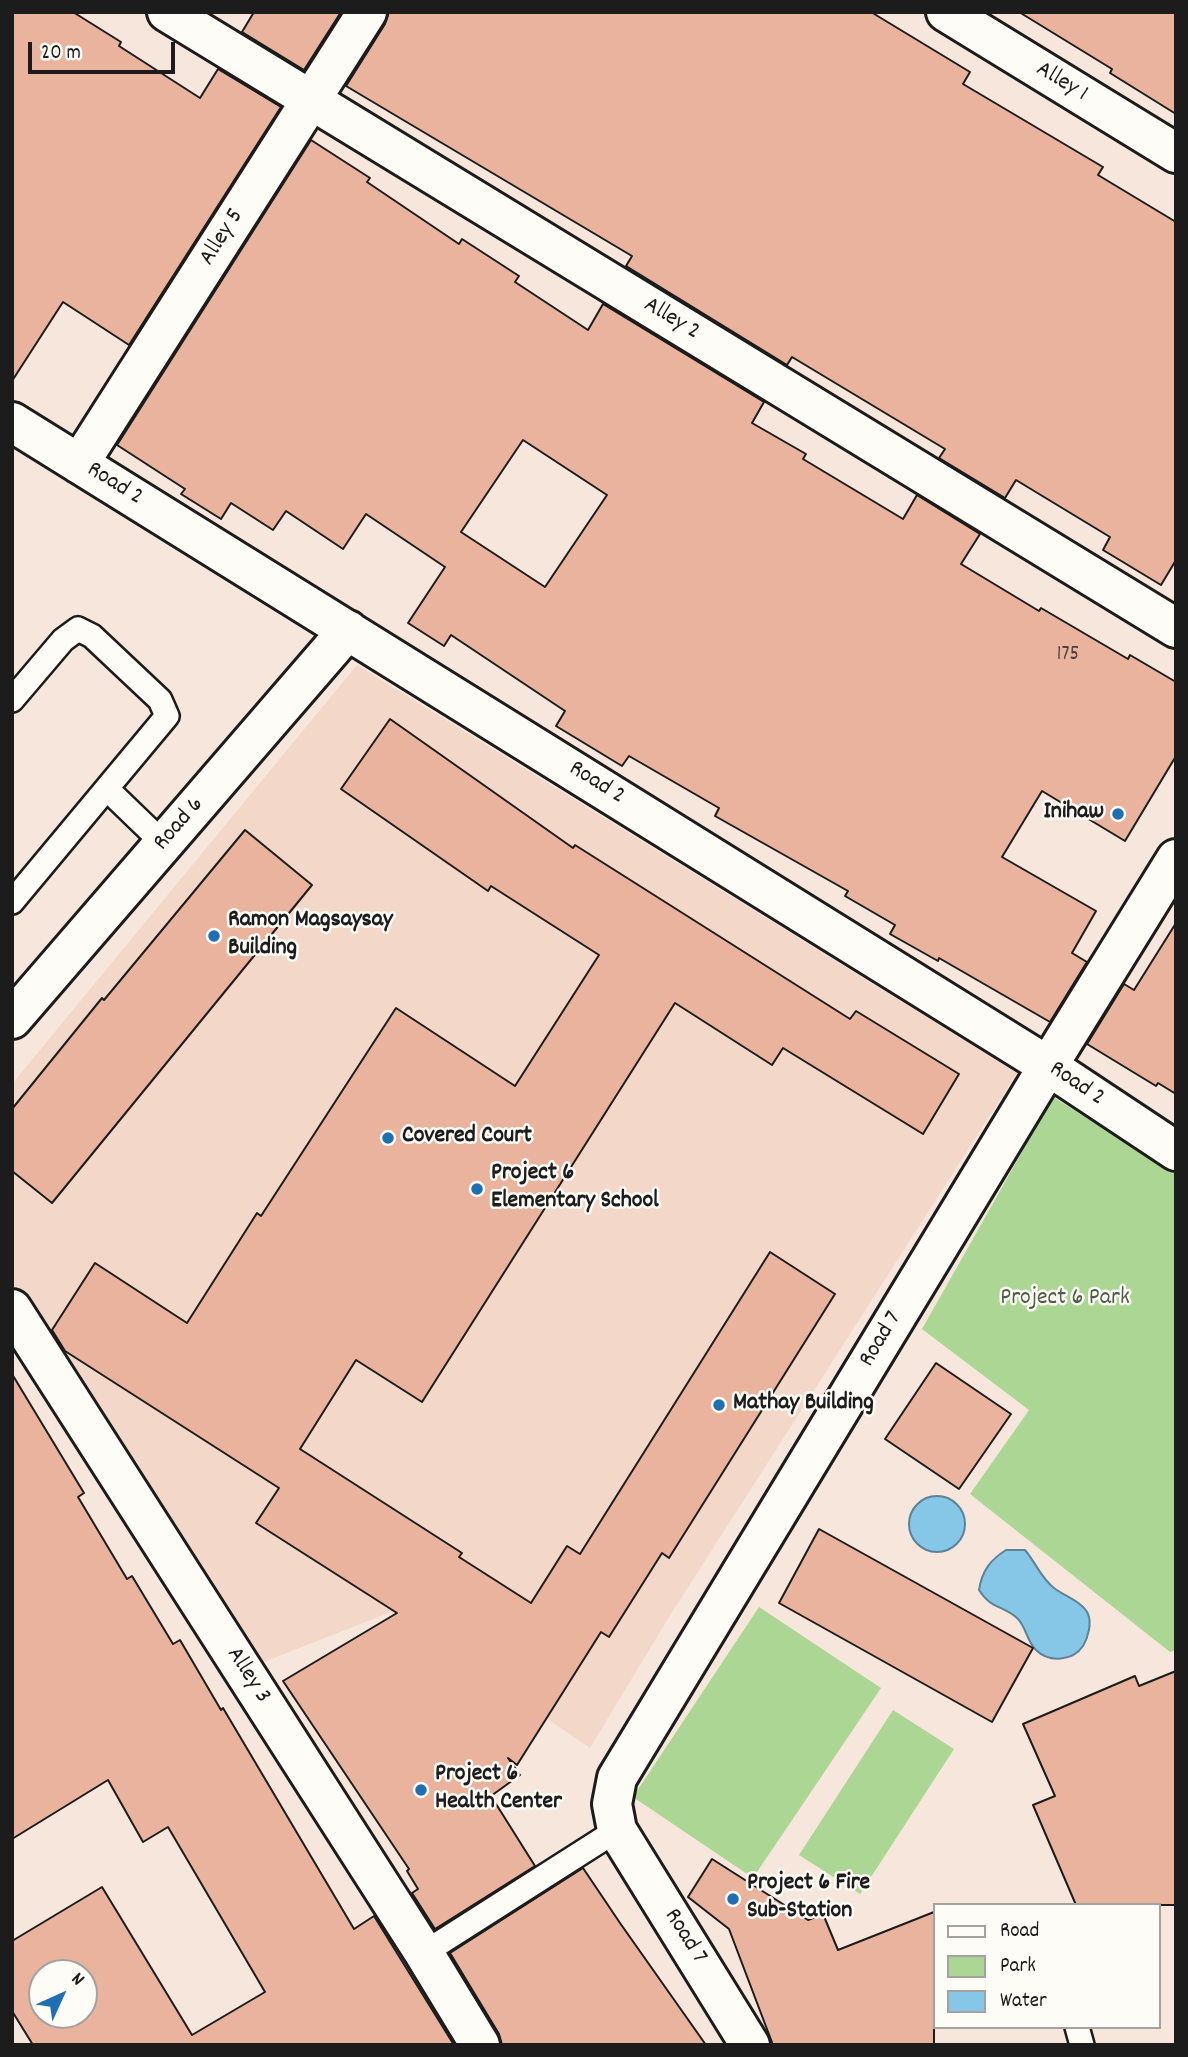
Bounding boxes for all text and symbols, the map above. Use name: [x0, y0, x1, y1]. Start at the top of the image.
scale bar: [32, 28, 178, 72]
text: 20 m: [41, 39, 81, 69]
street label: Alley 1: [1030, 56, 1092, 110]
street label: Alley 5: [195, 204, 251, 272]
street label: Alley 2: [638, 292, 704, 348]
street label: Road 2: [81, 457, 147, 513]
house number: 175: [1057, 643, 1079, 669]
street label: Road 2: [563, 756, 629, 812]
street label: Road 6: [149, 792, 211, 858]
place label: Inihaw: [1043, 800, 1104, 828]
marker: Inihaw: [1110, 806, 1126, 822]
place label: Ramon Magsaysay Building: [228, 908, 393, 964]
marker: Ramon Magsaysay Building: [206, 928, 222, 944]
street label: Road 2: [1043, 1056, 1109, 1114]
place label: Covered Court: [402, 1124, 532, 1152]
marker: Covered Court: [380, 1130, 396, 1146]
place label: Project 6 Elementary School: [491, 1161, 659, 1217]
marker: Project 6 Elementary School: [469, 1181, 485, 1197]
park label: Project 6 Park: [1000, 1286, 1130, 1314]
street label: Road 7: [854, 1307, 910, 1373]
place label: Mathay Building: [733, 1391, 874, 1419]
marker: Mathay Building: [711, 1397, 727, 1413]
street label: Alley 3: [218, 1643, 276, 1709]
place label: Project 6 Health Center: [435, 1762, 562, 1818]
marker: Project 6 Health Center: [413, 1782, 429, 1798]
place label: Project 6 Fire Sub-Station: [747, 1871, 870, 1927]
marker: Project 6 Fire Sub-Station: [725, 1891, 741, 1907]
legend: [932, 1903, 1160, 2029]
street label: Road 7: [656, 1904, 712, 1970]
text: Road: [1000, 1917, 1039, 1947]
text: Park: [1000, 1952, 1036, 1982]
north arrow: [28, 1959, 98, 2029]
text: N: [64, 1967, 90, 1993]
text: Water: [1000, 1987, 1047, 2017]

